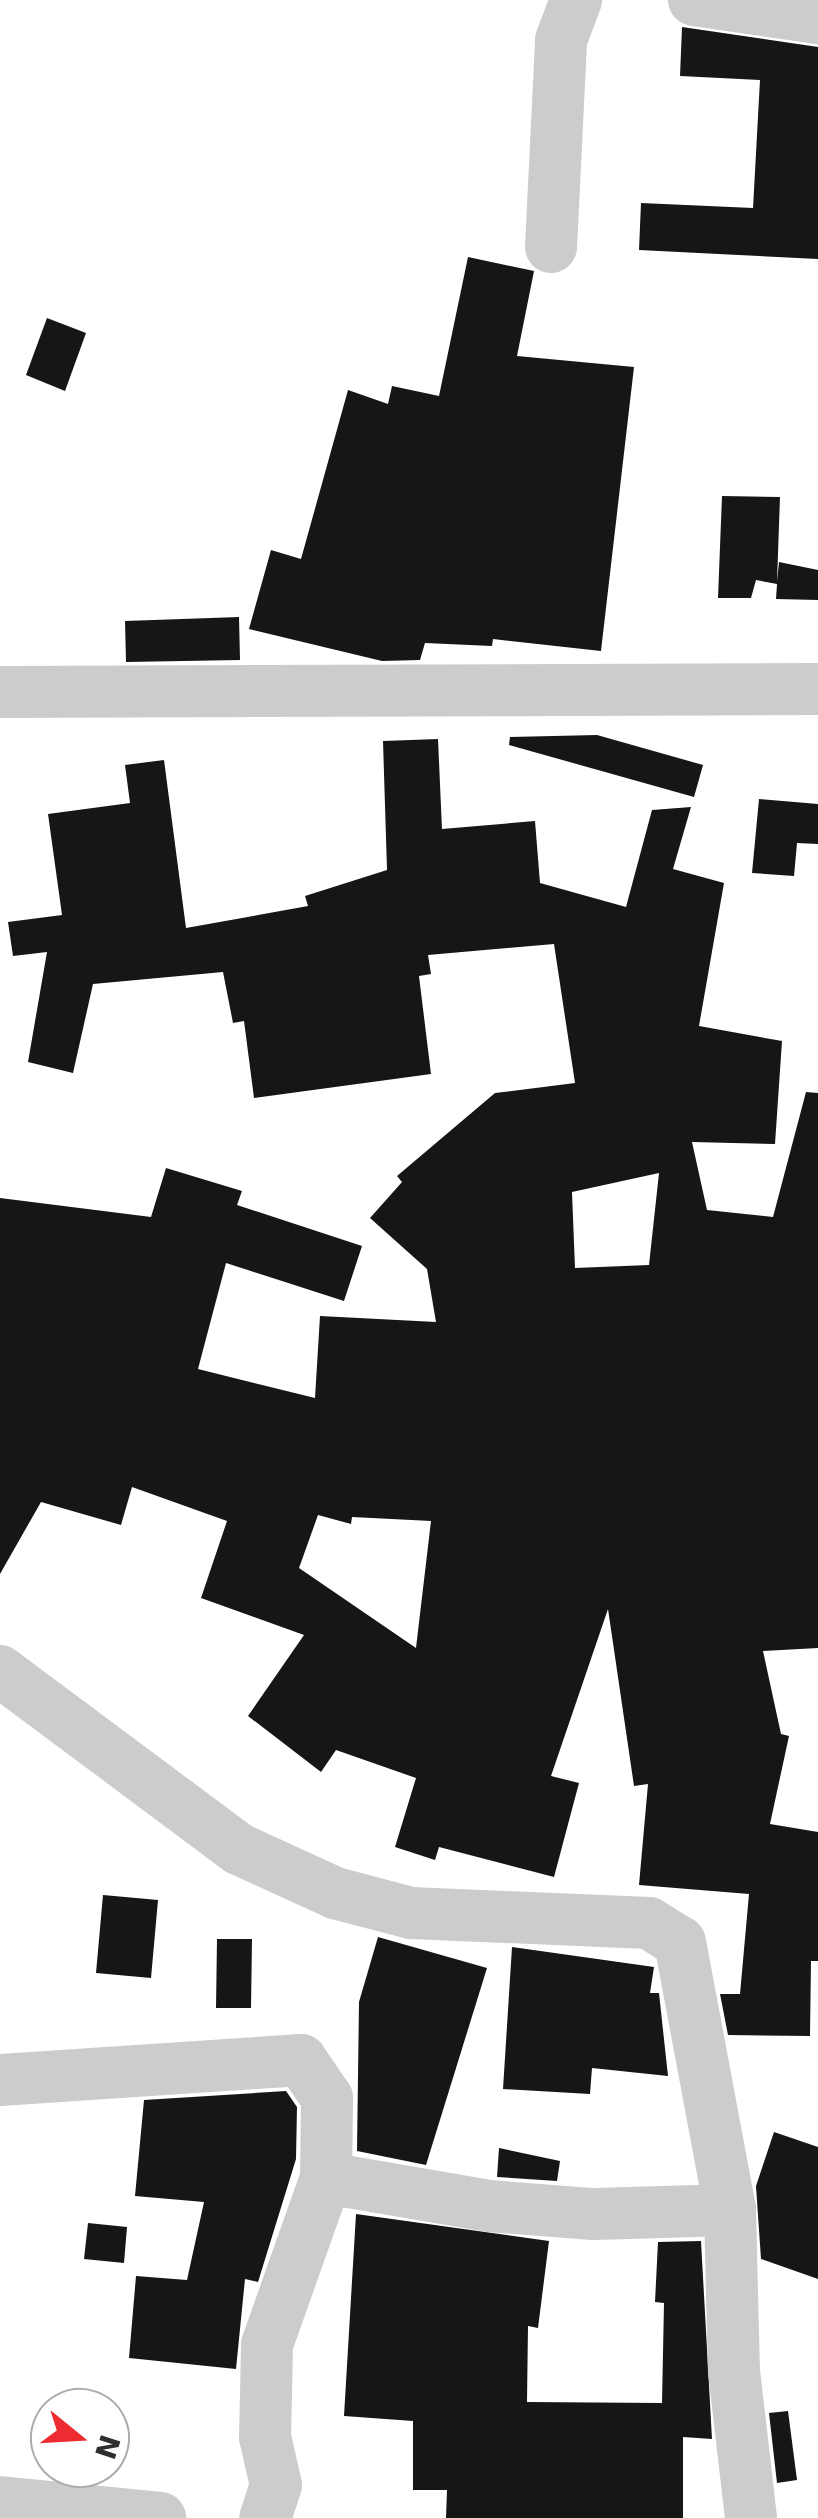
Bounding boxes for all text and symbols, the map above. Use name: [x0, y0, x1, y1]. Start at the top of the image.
north arrow: [30, 2388, 130, 2488]
text: N: [88, 2431, 126, 2463]

